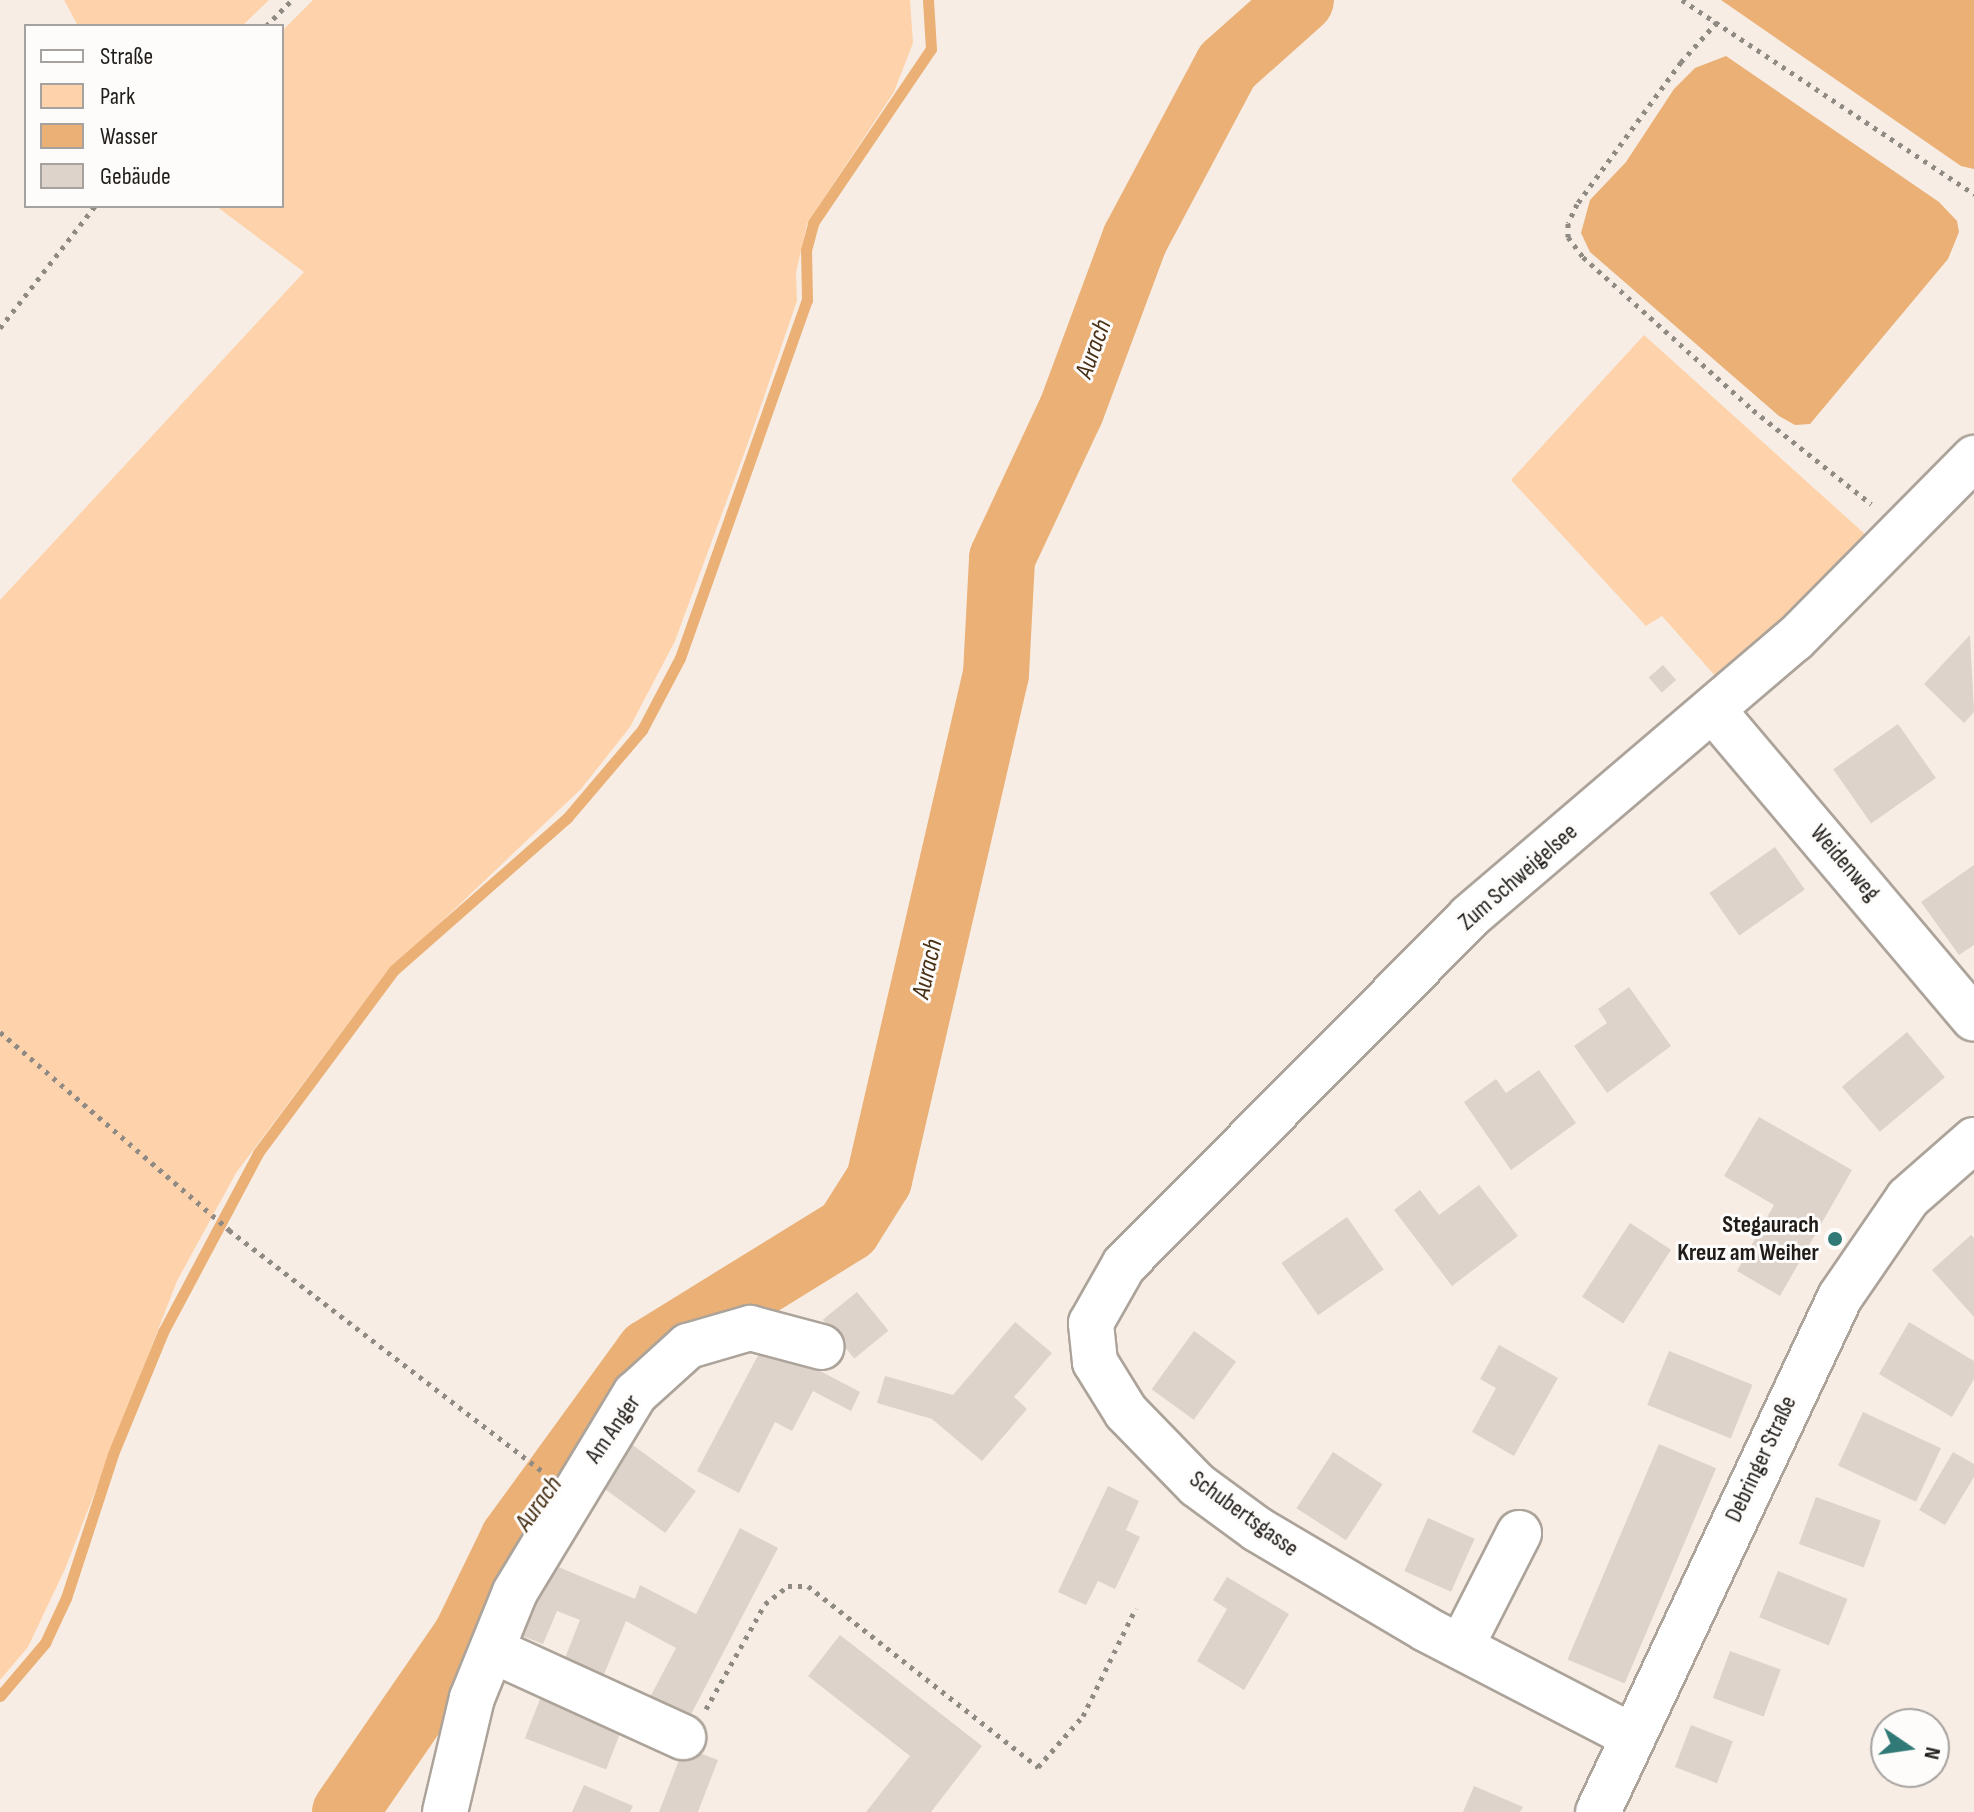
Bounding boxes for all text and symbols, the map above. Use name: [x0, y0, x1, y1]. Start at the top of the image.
legend: [24, 24, 284, 208]
text: Straße: [100, 42, 153, 71]
text: Park: [100, 82, 135, 111]
text: Wasser: [100, 122, 158, 151]
text: Gebäude: [100, 162, 171, 191]
water label: Aurach: [1069, 315, 1119, 383]
street label: Zum Schweigelsee: [1453, 818, 1583, 936]
street label: Weidenweg: [1804, 819, 1886, 907]
water label: Aurach: [906, 936, 950, 1002]
place label: Stegaurach Kreuz am Weiher: [1677, 1211, 1819, 1267]
marker: Stegaurach Kreuz am Weiher: [1826, 1230, 1844, 1248]
street label: Am Anger: [579, 1389, 647, 1469]
street label: Debringer Straße: [1719, 1391, 1803, 1527]
street label: Schubertsgasse: [1184, 1465, 1304, 1563]
water label: Aurach: [509, 1471, 569, 1537]
north arrow: [1870, 1708, 1950, 1788]
text: N: [1917, 1744, 1946, 1762]

